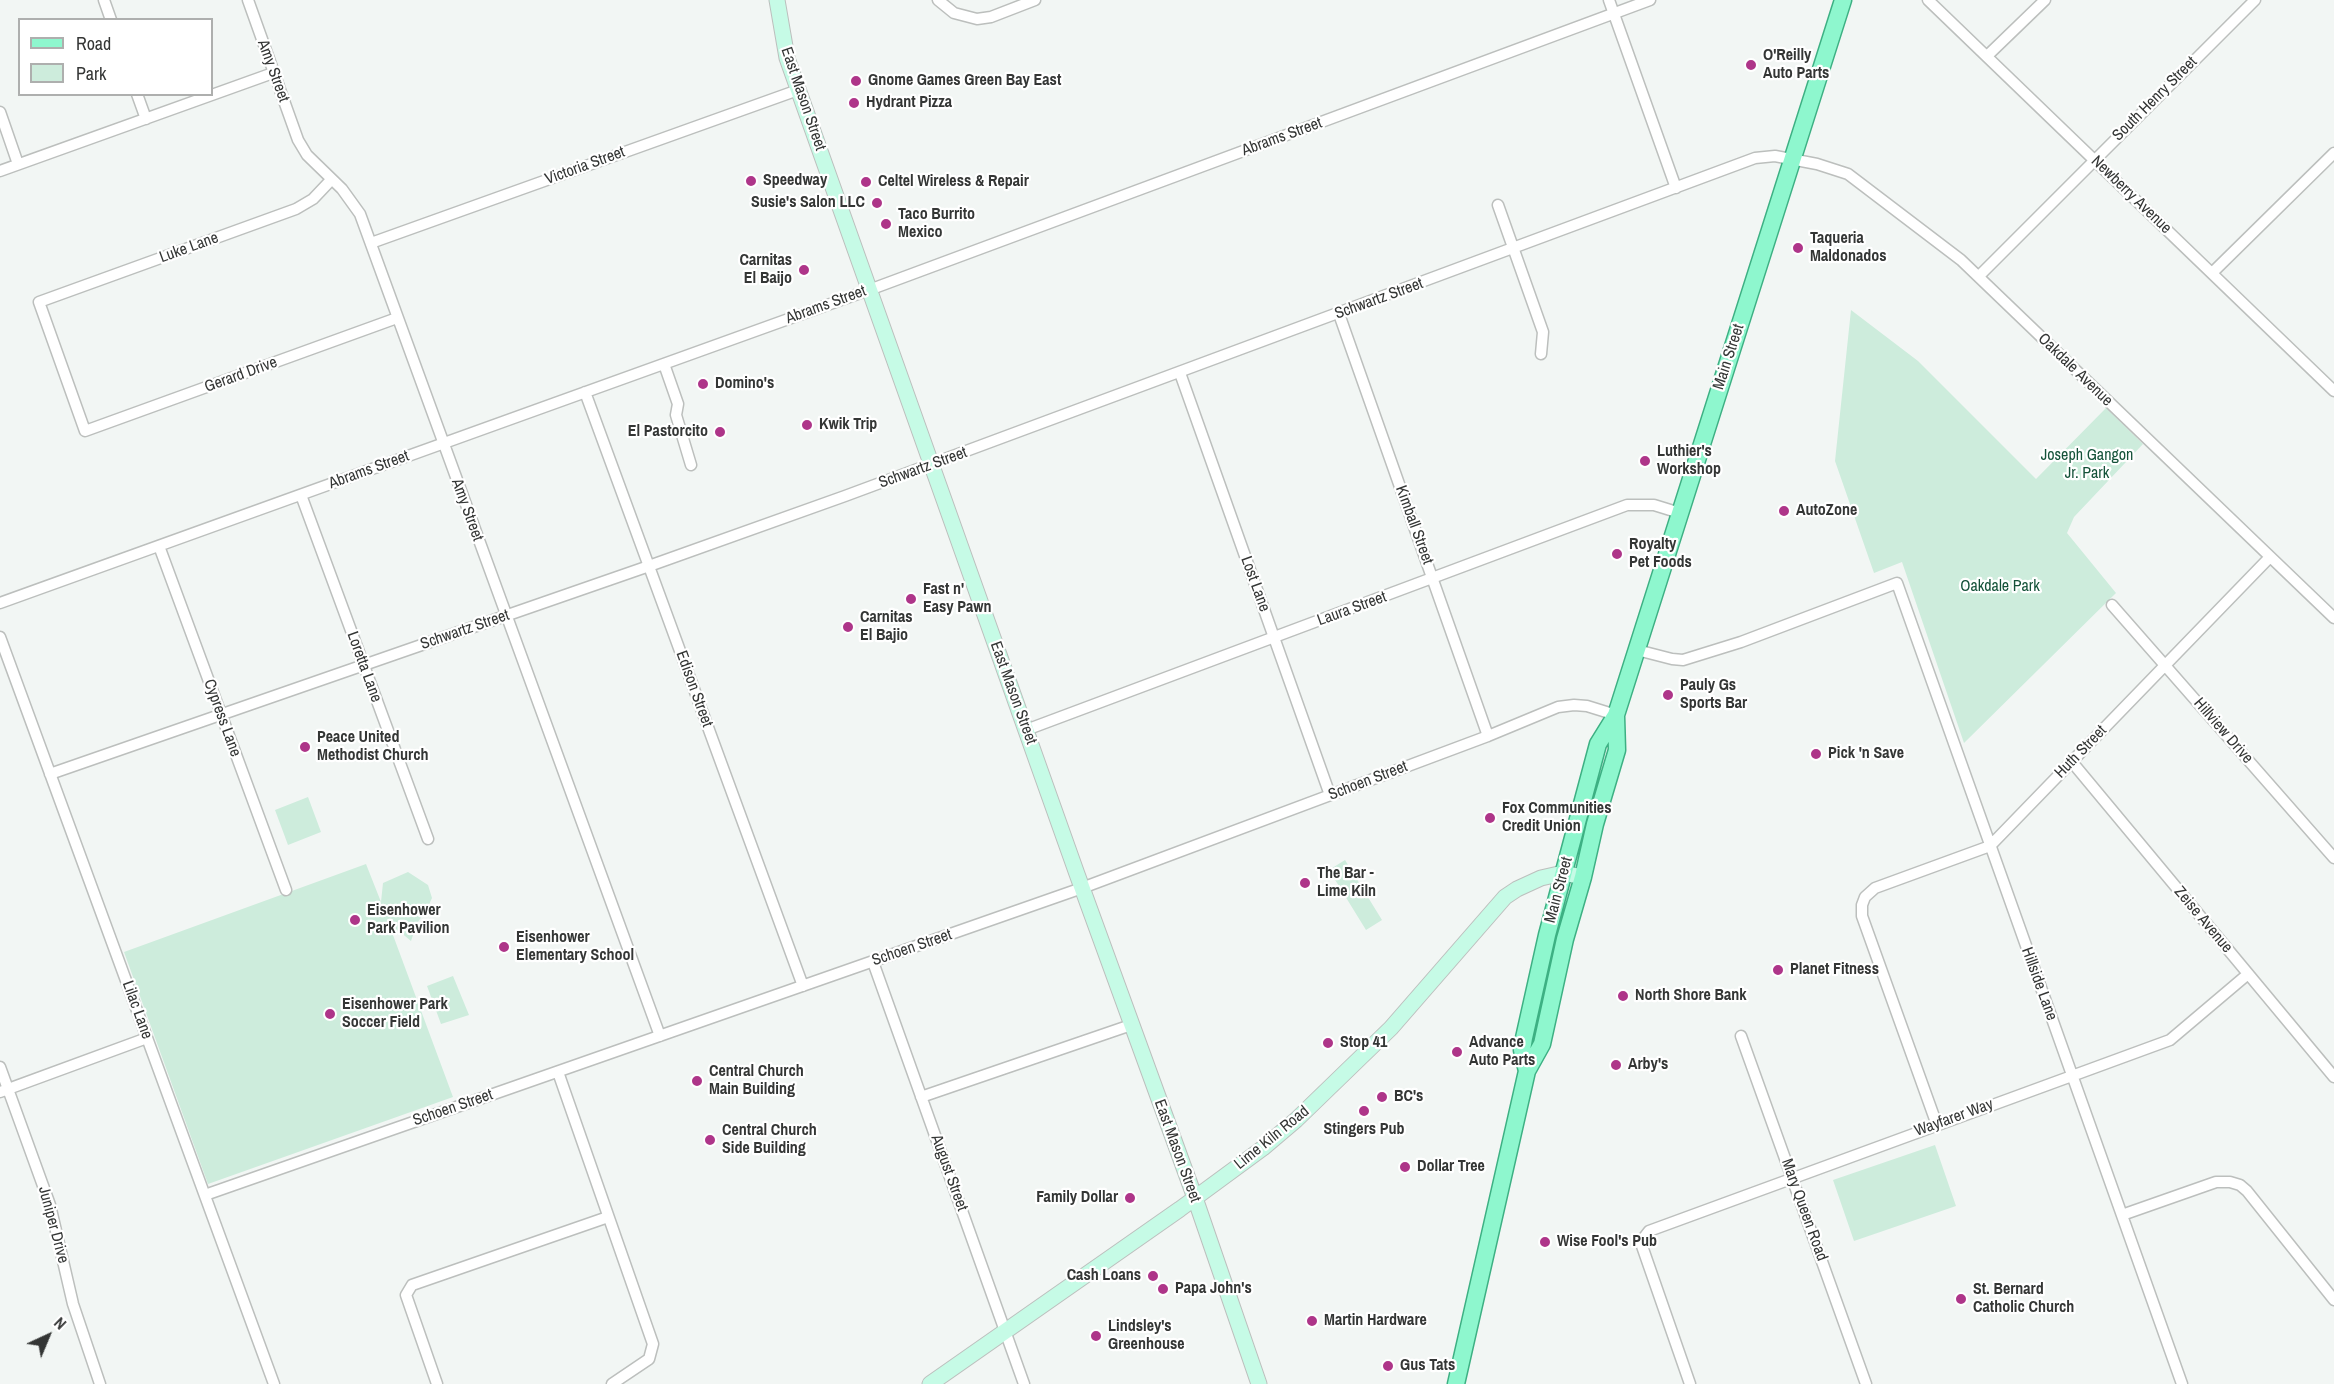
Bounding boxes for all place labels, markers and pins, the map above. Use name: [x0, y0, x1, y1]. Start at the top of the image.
place label: O'Reilly Auto Parts: [1763, 46, 1829, 84]
marker: O'Reilly Auto Parts: [1744, 58, 1758, 72]
place label: Gnome Games Green Bay East: [868, 71, 1061, 91]
marker: Gnome Games Green Bay East: [849, 74, 863, 88]
place label: Hydrant Pizza: [866, 93, 952, 113]
marker: Hydrant Pizza: [847, 96, 861, 110]
place label: Speedway: [763, 171, 827, 191]
place label: Celtel Wireless & Repair: [878, 172, 1029, 192]
marker: Speedway: [744, 174, 758, 188]
marker: Celtel Wireless & Repair: [859, 175, 873, 189]
place label: Susie's Salon LLC: [751, 193, 865, 213]
marker: Susie's Salon LLC: [870, 196, 884, 210]
place label: Taco Burrito Mexico: [898, 205, 975, 243]
marker: Taco Burrito Mexico: [879, 217, 893, 231]
place label: Taqueria Maldonados: [1810, 229, 1887, 267]
marker: Taqueria Maldonados: [1791, 241, 1805, 255]
place label: Carnitas El Baijo: [740, 251, 792, 289]
marker: Carnitas El Baijo: [797, 263, 811, 277]
place label: Domino's: [715, 374, 774, 394]
marker: Domino's: [696, 377, 710, 391]
place label: Kwik Trip: [819, 415, 877, 435]
marker: Kwik Trip: [800, 418, 814, 432]
place label: El Pastorcito: [628, 422, 708, 442]
marker: El Pastorcito: [713, 425, 727, 439]
place label: Luthier's Workshop: [1657, 442, 1721, 480]
marker: Luthier's Workshop: [1638, 454, 1652, 468]
place label: AutoZone: [1796, 501, 1857, 521]
marker: AutoZone: [1777, 504, 1791, 518]
place label: Royalty Pet Foods: [1629, 535, 1692, 573]
marker: Royalty Pet Foods: [1610, 547, 1624, 561]
place label: Fast n' Easy Pawn: [923, 580, 992, 618]
marker: Fast n' Easy Pawn: [904, 592, 918, 606]
place label: Carnitas El Bajio: [860, 608, 912, 646]
marker: Carnitas El Bajio: [841, 620, 855, 634]
place label: Pauly Gs Sports Bar: [1680, 676, 1747, 714]
marker: Pauly Gs Sports Bar: [1661, 688, 1675, 702]
place label: Peace United Methodist Church: [317, 728, 429, 766]
marker: Peace United Methodist Church: [298, 740, 312, 754]
place label: Pick 'n Save: [1828, 744, 1904, 764]
marker: Pick 'n Save: [1809, 747, 1823, 761]
place label: Fox Communities Credit Union: [1502, 799, 1611, 837]
marker: Fox Communities Credit Union: [1483, 811, 1497, 825]
place label: The Bar - Lime Kiln: [1317, 864, 1376, 902]
marker: The Bar - Lime Kiln: [1298, 876, 1312, 890]
place label: Eisenhower Park Pavilion: [367, 901, 449, 939]
marker: Eisenhower Park Pavilion: [348, 913, 362, 927]
place label: Eisenhower Elementary School: [516, 928, 634, 966]
marker: Eisenhower Elementary School: [497, 940, 511, 954]
place label: Planet Fitness: [1790, 960, 1879, 980]
marker: Planet Fitness: [1771, 963, 1785, 977]
place label: North Shore Bank: [1635, 986, 1747, 1006]
marker: North Shore Bank: [1616, 989, 1630, 1003]
place label: Eisenhower Park Soccer Field: [342, 995, 448, 1033]
marker: Eisenhower Park Soccer Field: [323, 1007, 337, 1021]
place label: Stop 41: [1340, 1033, 1387, 1053]
place label: Advance Auto Parts: [1469, 1033, 1535, 1071]
marker: Stop 41: [1321, 1036, 1335, 1050]
marker: Advance Auto Parts: [1450, 1045, 1464, 1059]
place label: Arby's: [1628, 1055, 1668, 1075]
marker: Arby's: [1609, 1058, 1623, 1072]
place label: Central Church Main Building: [709, 1062, 804, 1100]
marker: Central Church Main Building: [690, 1074, 704, 1088]
place label: BC's: [1394, 1087, 1423, 1107]
marker: BC's: [1375, 1090, 1389, 1104]
marker: Stingers Pub: [1357, 1104, 1371, 1118]
place label: Stingers Pub: [1324, 1120, 1404, 1140]
place label: Central Church Side Building: [722, 1121, 817, 1159]
marker: Central Church Side Building: [703, 1133, 717, 1147]
place label: Dollar Tree: [1417, 1157, 1485, 1177]
marker: Dollar Tree: [1398, 1160, 1412, 1174]
place label: Family Dollar: [1036, 1188, 1118, 1208]
marker: Family Dollar: [1123, 1191, 1137, 1205]
place label: Wise Fool's Pub: [1557, 1232, 1657, 1252]
marker: Wise Fool's Pub: [1538, 1235, 1552, 1249]
place label: Cash Loans: [1067, 1266, 1141, 1286]
marker: Cash Loans: [1146, 1269, 1160, 1283]
place label: Papa John's: [1175, 1279, 1252, 1299]
place label: St. Bernard Catholic Church: [1973, 1280, 2074, 1318]
marker: Papa John's: [1156, 1282, 1170, 1296]
marker: St. Bernard Catholic Church: [1954, 1292, 1968, 1306]
place label: Martin Hardware: [1324, 1311, 1427, 1331]
marker: Martin Hardware: [1305, 1314, 1319, 1328]
place label: Lindsley's Greenhouse: [1108, 1317, 1185, 1355]
marker: Lindsley's Greenhouse: [1089, 1329, 1103, 1343]
place label: Gus Tats: [1400, 1356, 1455, 1376]
marker: Gus Tats: [1381, 1359, 1395, 1373]

